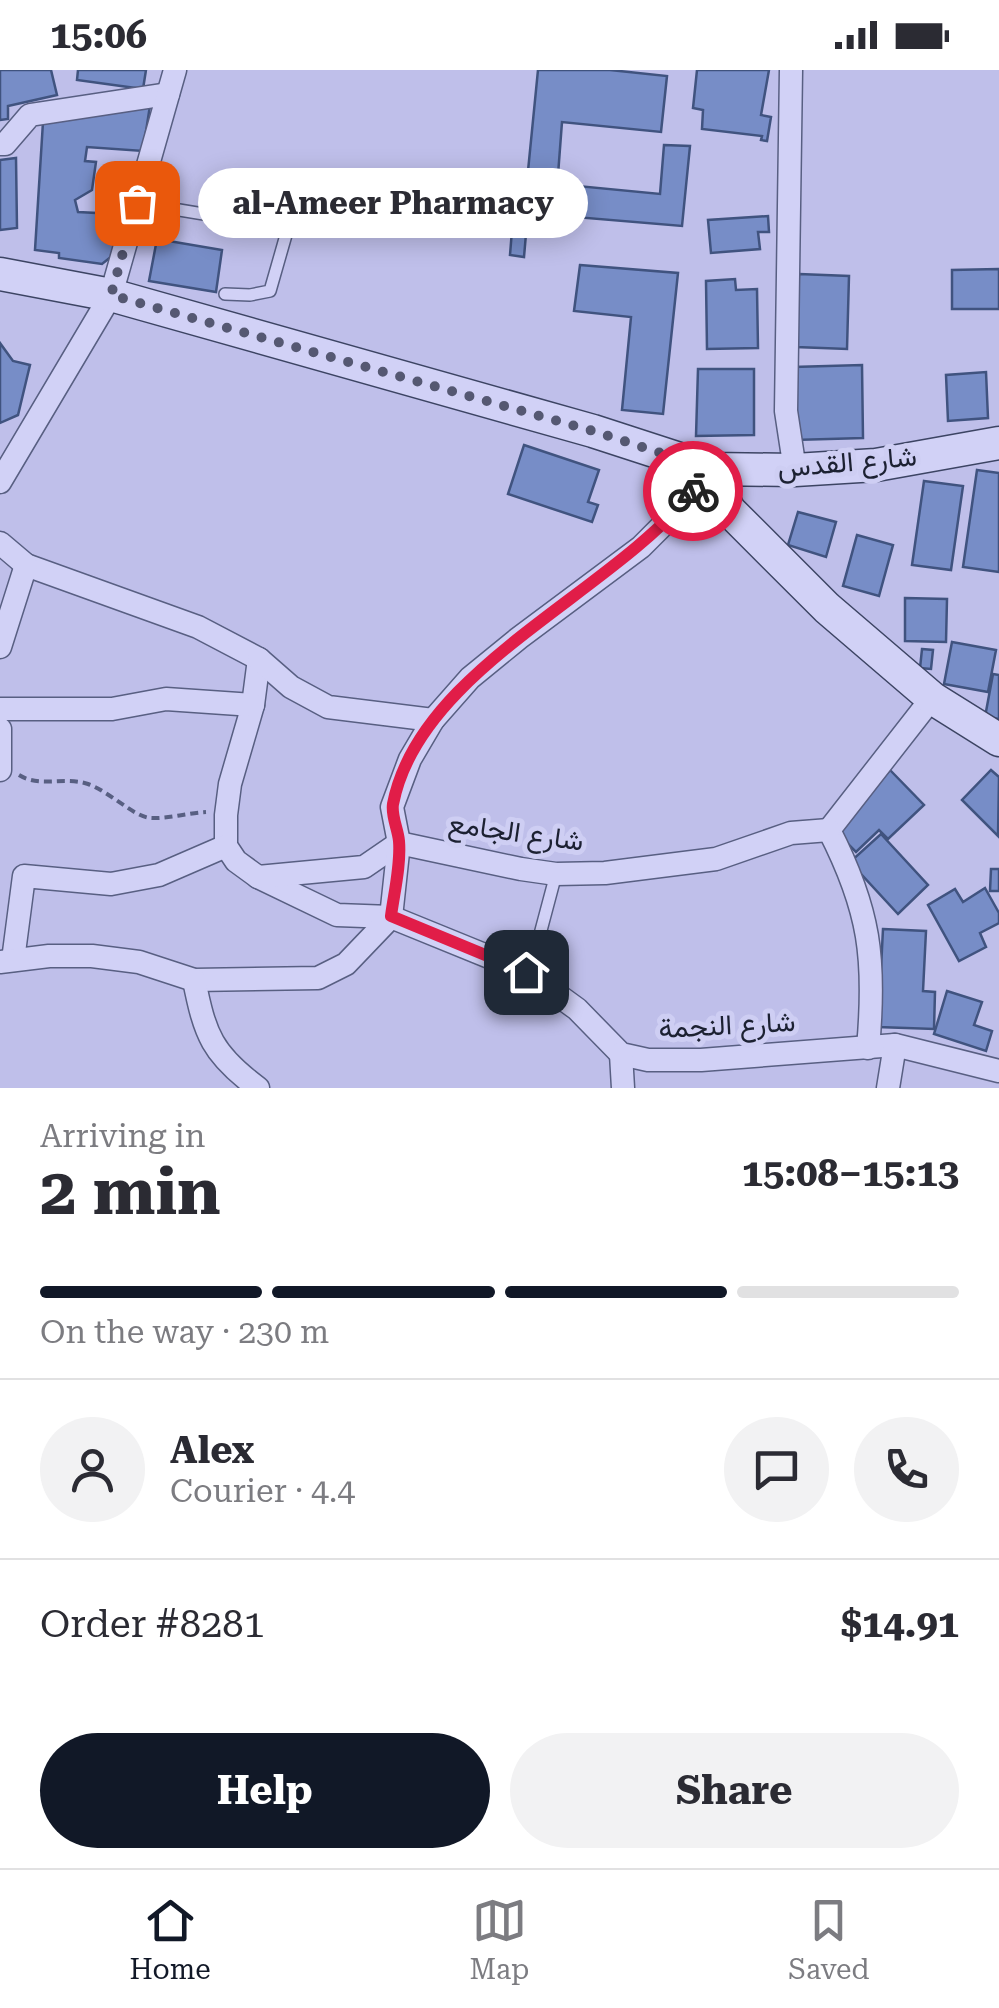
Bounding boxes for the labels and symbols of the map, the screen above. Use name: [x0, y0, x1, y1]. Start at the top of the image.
pin: [95, 161, 180, 246]
callout: al-Ameer Pharmacy: [197, 168, 587, 238]
street label: شارع القدس: [776, 439, 918, 487]
courier: [643, 441, 743, 541]
street label: شارع الجامع: [446, 806, 586, 861]
pin: [484, 930, 569, 1015]
street label: شارع النجمة: [658, 1005, 796, 1047]

